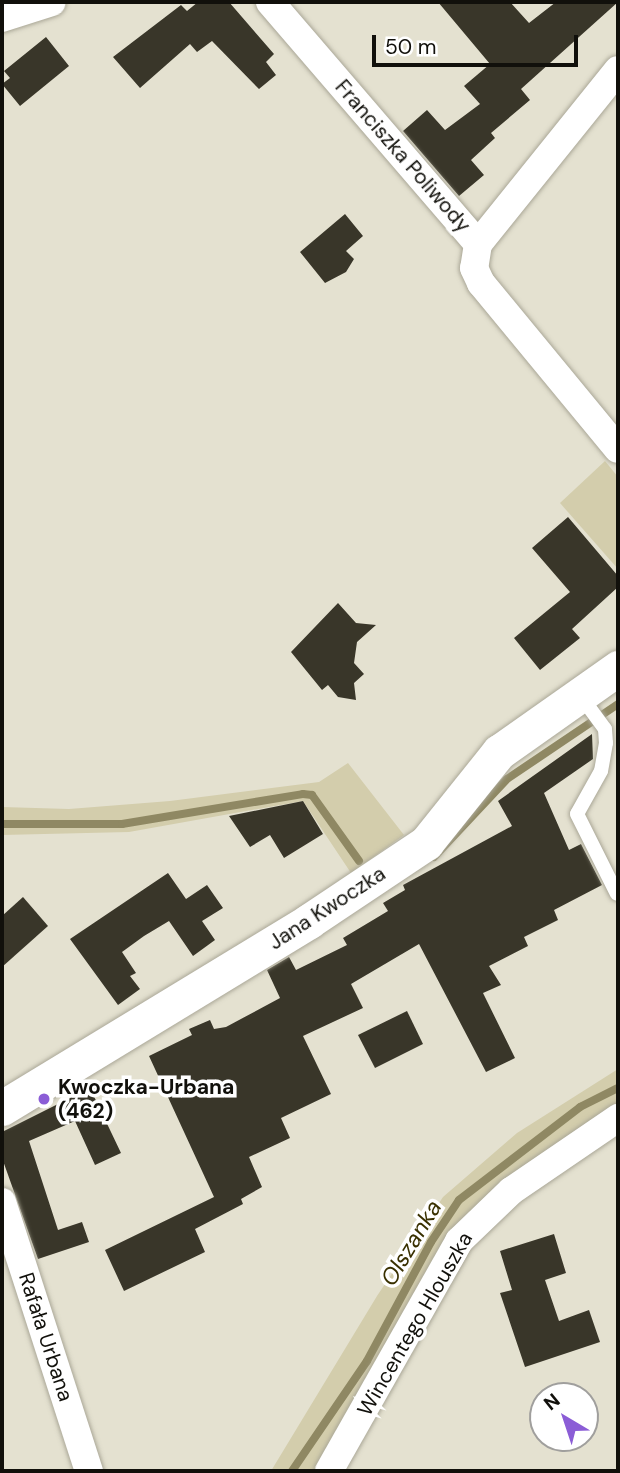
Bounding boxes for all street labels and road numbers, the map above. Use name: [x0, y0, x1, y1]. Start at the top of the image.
street label: Franciszka Poliwody: [330, 75, 476, 237]
street label: Jana Kwoczka: [264, 861, 390, 955]
street label: Wincentego Hlouszka: [352, 1228, 478, 1420]
street label: Rafała Urbana: [13, 1270, 79, 1404]

